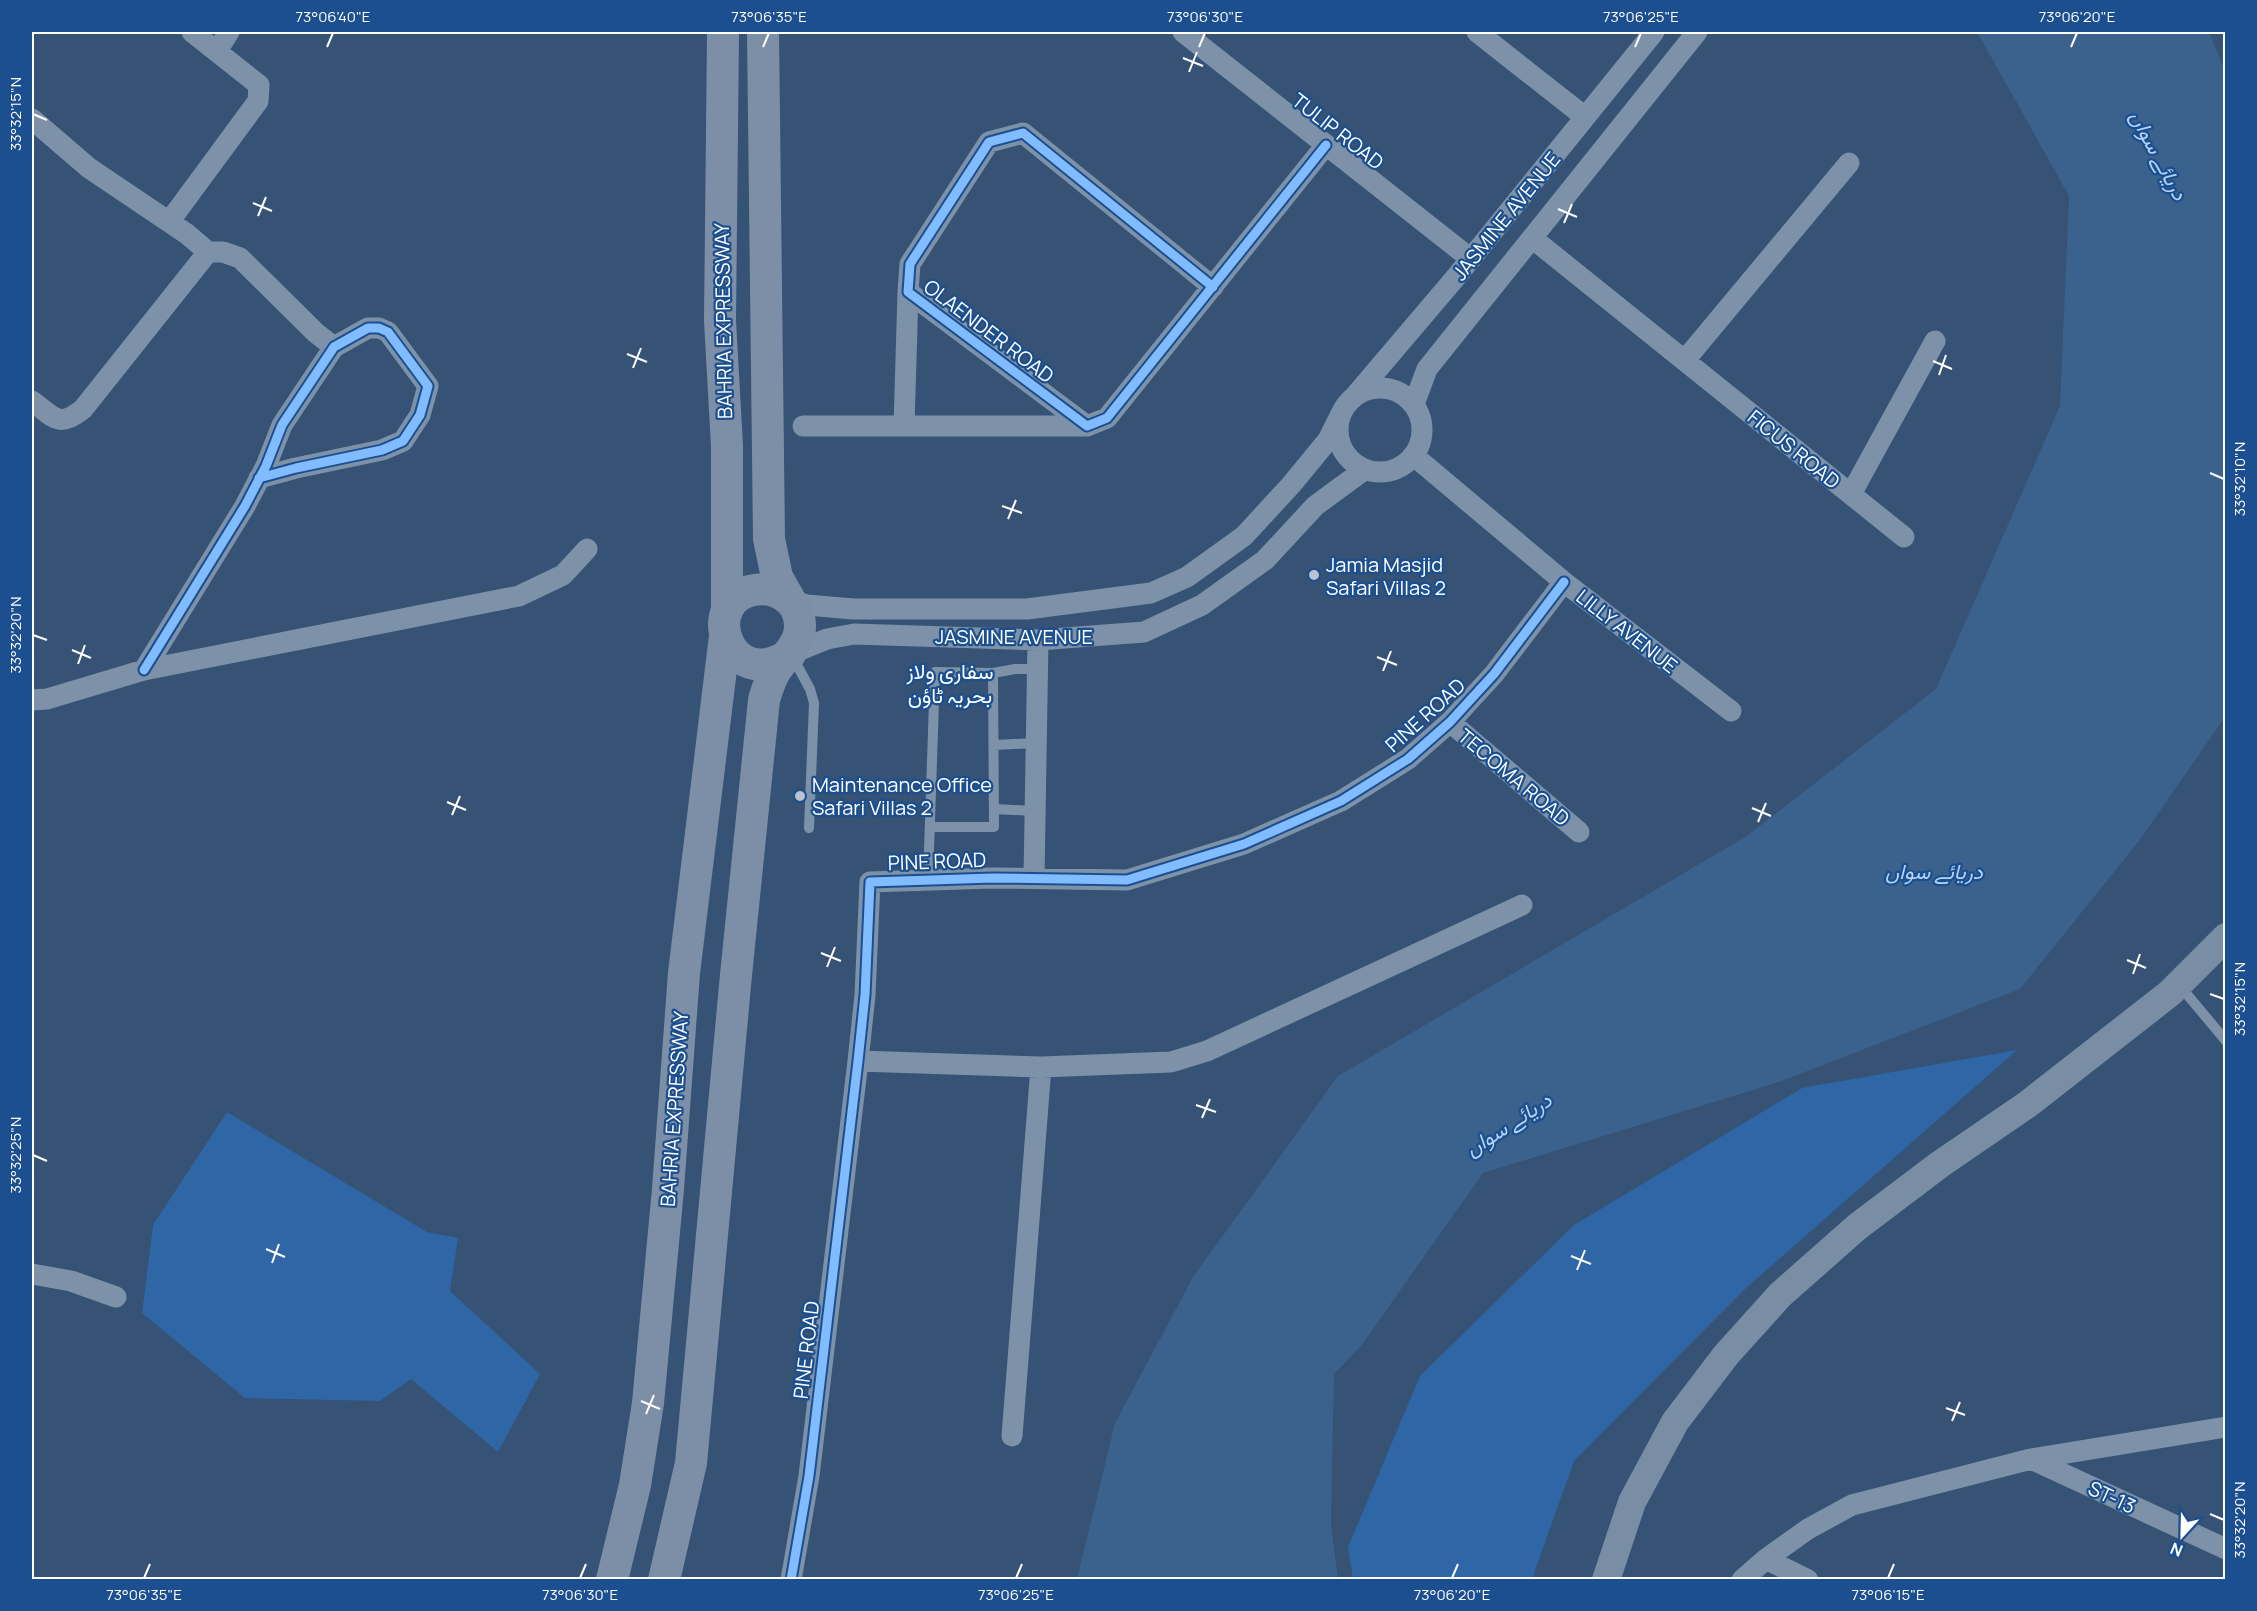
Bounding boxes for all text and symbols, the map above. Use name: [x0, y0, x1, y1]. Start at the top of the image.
text: 73°06'40"E: [296, 6, 370, 27]
text: 73°06'35"E: [731, 6, 807, 27]
text: 73°06'30"E: [1167, 6, 1243, 27]
text: 73°06'25"E: [1603, 6, 1679, 27]
text: 73°06'20"E: [2039, 6, 2115, 27]
text: 33°32'15"N: [5, 77, 26, 151]
street label: TULIP ROAD: [1286, 87, 1390, 175]
water label: دریائے سواں: [2124, 105, 2195, 206]
street label: JASMINE AVENUE: [1446, 146, 1566, 286]
street label: BAHRIA EXPRESSWAY: [708, 222, 738, 419]
street label: OLAENDER ROAD: [918, 273, 1060, 389]
street label: FICUS ROAD: [1742, 403, 1846, 495]
text: 33°32'10"N: [2229, 442, 2250, 516]
place label: Jamia Masjid Safari Villas 2: [1326, 551, 1446, 601]
marker: Jamia Masjid Safari Villas 2: [1307, 568, 1321, 582]
street label: LILLY AVENUE: [1571, 583, 1683, 679]
text: 33°32'20"N: [5, 596, 26, 674]
street label: JASMINE AVENUE: [935, 623, 1093, 650]
district label: سفاری ولاز بحریہ ٹاؤن: [905, 657, 994, 709]
street label: PINE ROAD: [1379, 672, 1471, 758]
street label: TECOMA ROAD: [1453, 722, 1575, 832]
place label: Maintenance Office Safari Villas 2: [812, 771, 992, 821]
marker: Maintenance Office Safari Villas 2: [793, 789, 807, 803]
street label: PINE ROAD: [887, 846, 987, 876]
water label: دریائے سواں: [1885, 857, 1984, 885]
text: 33°32'15"N: [2229, 962, 2250, 1036]
street label: BAHRIA EXPRESSWAY: [654, 1009, 694, 1208]
water label: دریائے سواں: [1459, 1085, 1557, 1162]
text: 33°32'25"N: [5, 1117, 26, 1193]
street label: PINE ROAD: [787, 1299, 825, 1401]
street label: ST-13: [2084, 1474, 2140, 1520]
text: 33°32'20"N: [2229, 1481, 2250, 1559]
north arrow: [2152, 1506, 2212, 1566]
text: N: [2167, 1538, 2186, 1562]
text: 73°06'35"E: [106, 1584, 182, 1605]
text: 73°06'30"E: [542, 1584, 618, 1605]
text: 73°06'25"E: [978, 1584, 1054, 1605]
text: 73°06'20"E: [1414, 1584, 1490, 1605]
text: 73°06'15"E: [1851, 1584, 1925, 1605]

